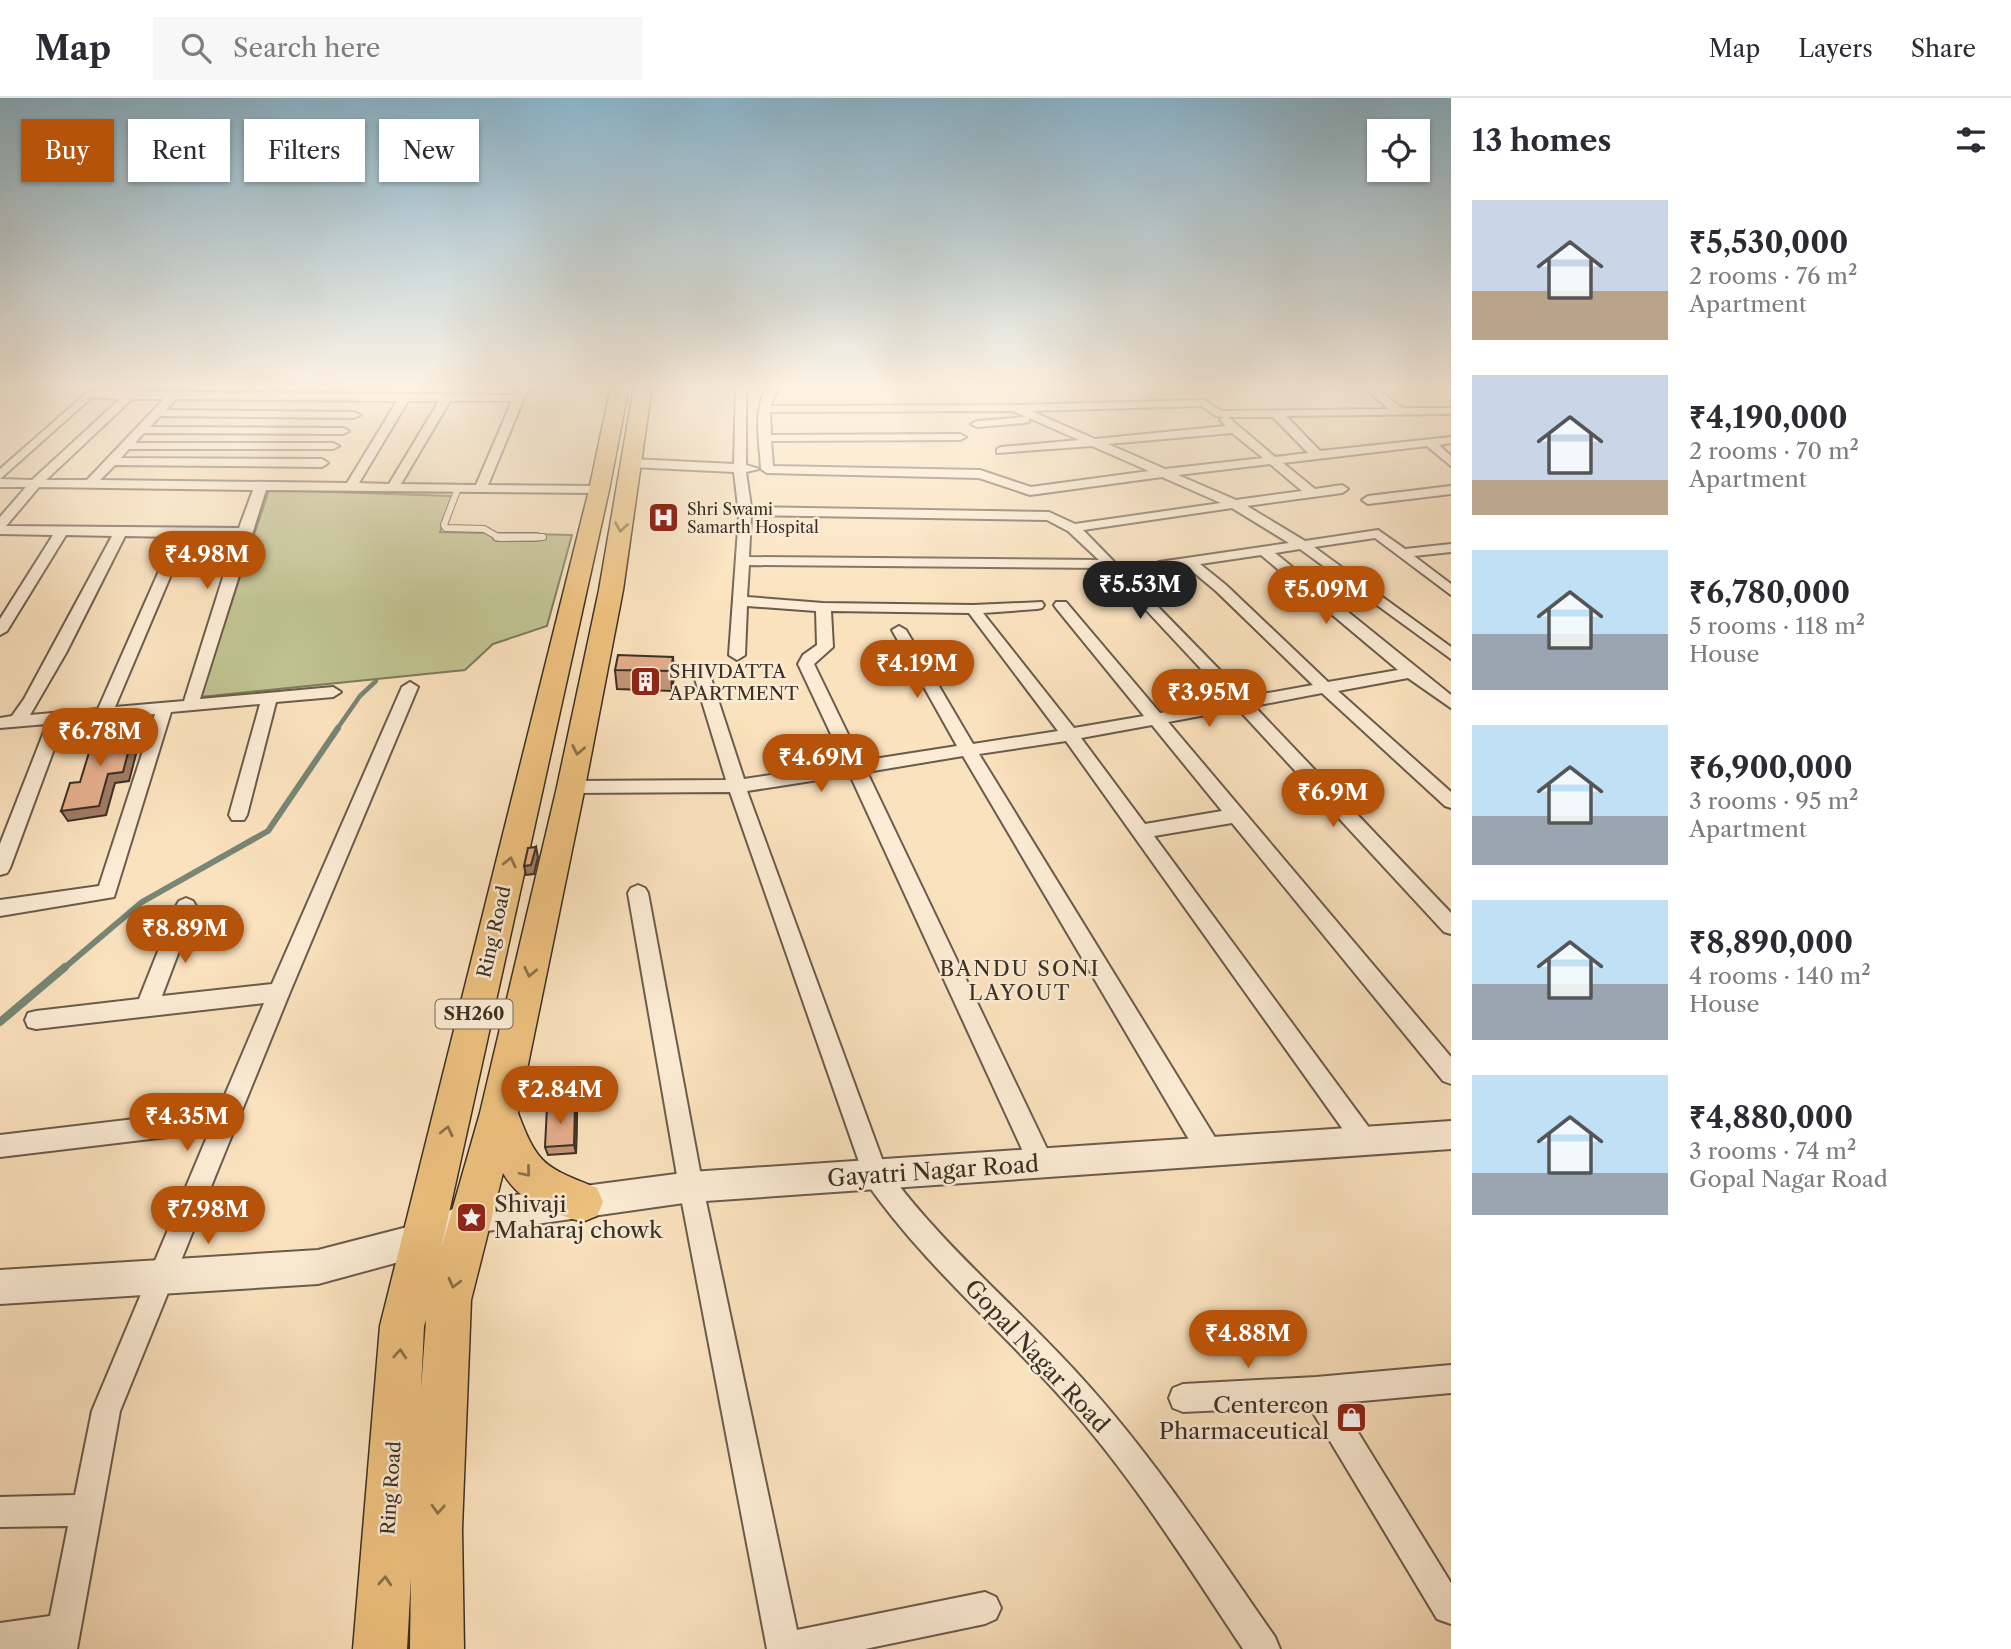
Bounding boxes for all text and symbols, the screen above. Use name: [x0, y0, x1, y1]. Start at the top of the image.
search box: [153, 17, 643, 80]
text: Map: [35, 28, 111, 69]
icon: search: [177, 29, 215, 67]
text: Search here: [233, 32, 380, 64]
text: Map: [1709, 34, 1760, 63]
text: Layers: [1798, 34, 1873, 63]
text: Share: [1911, 34, 1976, 63]
chip: Buy: [21, 119, 114, 182]
chip: Rent: [128, 119, 230, 182]
chip: Filters: [244, 119, 365, 182]
chip: New: [379, 119, 479, 182]
map controls: [1367, 119, 1430, 182]
button: locate: [1367, 119, 1430, 182]
icon: filters: [1952, 121, 1990, 159]
text: 13 homes: [1472, 122, 1611, 159]
text: ₹5,530,000: [1689, 224, 1848, 261]
icon: home: [1528, 228, 1612, 312]
text: 2 rooms · 76 m²: [1689, 262, 1857, 290]
text: Apartment: [1689, 290, 1807, 318]
text: ₹4,190,000: [1689, 399, 1848, 436]
icon: home: [1528, 403, 1612, 487]
text: 2 rooms · 70 m²: [1689, 437, 1859, 465]
text: Apartment: [1689, 465, 1807, 493]
place label: Shri Swami Samarth Hospital: [687, 499, 819, 537]
hospital icon: Shri Swami Samarth Hospital: [647, 501, 681, 535]
one-way arrow: [614, 521, 629, 532]
pin: ₹4.98M: [150, 532, 264, 591]
text: ₹4.98M: [165, 540, 249, 568]
pin: ₹5.53M: [1083, 561, 1197, 621]
pin: ₹5.09M: [1269, 566, 1383, 626]
text: ₹5.53M: [1099, 570, 1181, 598]
text: ₹6,780,000: [1689, 574, 1850, 611]
text: ₹5.09M: [1284, 575, 1368, 603]
icon: home: [1528, 578, 1612, 662]
text: 5 rooms · 118 m²: [1689, 612, 1865, 640]
pin: ₹4.19M: [860, 640, 974, 700]
text: House: [1689, 640, 1759, 668]
text: ₹4.19M: [876, 649, 958, 677]
place label: SHIVDATTA APARTMENT: [668, 660, 799, 705]
building icon: SHIVDATTA APARTMENT: [629, 665, 663, 699]
pin: ₹3.95M: [1152, 670, 1266, 729]
text: ₹3.95M: [1168, 678, 1250, 706]
pin: ₹6.78M: [43, 708, 157, 768]
text: ₹6.78M: [58, 717, 142, 745]
pin: ₹4.69M: [764, 734, 878, 794]
text: ₹4.69M: [778, 743, 864, 771]
one-way arrow: [572, 744, 587, 756]
text: ₹6,900,000: [1689, 749, 1853, 786]
icon: home: [1528, 753, 1612, 837]
pin: ₹6.9M: [1284, 770, 1382, 829]
text: ₹6.9M: [1298, 778, 1368, 806]
text: 3 rooms · 95 m²: [1689, 787, 1858, 815]
text: Apartment: [1689, 815, 1807, 843]
one-way arrow: [502, 857, 516, 869]
street label: Ring Road: [472, 883, 516, 980]
pin: ₹8.89M: [128, 906, 242, 965]
text: ₹8.89M: [142, 914, 228, 942]
text: ₹8,890,000: [1689, 924, 1853, 961]
icon: home: [1528, 928, 1612, 1012]
district label: BANDU SONI LAYOUT: [940, 956, 1100, 1005]
text: 4 rooms · 140 m²: [1689, 962, 1871, 990]
one-way arrow: [524, 966, 539, 978]
text: House: [1689, 990, 1759, 1018]
road number: SH260: [435, 1000, 512, 1029]
pin: ₹2.84M: [503, 1066, 617, 1126]
text: ₹2.84M: [517, 1075, 603, 1103]
pin: ₹4.35M: [130, 1094, 244, 1153]
text: ₹4,880,000: [1689, 1099, 1853, 1136]
text: ₹4.35M: [145, 1102, 229, 1130]
icon: home: [1528, 1103, 1612, 1187]
one-way arrow: [438, 1126, 453, 1138]
text: 3 rooms · 74 m²: [1689, 1137, 1856, 1165]
street label: Gayatri Nagar Road: [826, 1150, 1040, 1192]
one-way arrow: [518, 1164, 531, 1176]
text: Gopal Nagar Road: [1689, 1165, 1888, 1193]
pin: ₹7.98M: [151, 1186, 265, 1246]
place label: Shivaji Maharaj chowk: [494, 1190, 664, 1244]
text: ₹7.98M: [167, 1195, 249, 1223]
place icon: Shivaji Maharaj chowk: [454, 1200, 488, 1234]
street label: Gopal Nagar Road: [959, 1274, 1115, 1438]
one-way arrow: [448, 1277, 462, 1289]
pin: ₹4.88M: [1191, 1310, 1305, 1370]
text: ₹4.88M: [1205, 1319, 1291, 1347]
one-way arrow: [392, 1348, 407, 1359]
place label: Centercon Pharmaceutical: [1159, 1391, 1329, 1445]
shop icon: Centercon Pharmaceutical: [1335, 1401, 1369, 1435]
street label: Ring Road: [376, 1440, 406, 1536]
one-way arrow: [431, 1504, 446, 1515]
one-way arrow: [377, 1575, 392, 1586]

